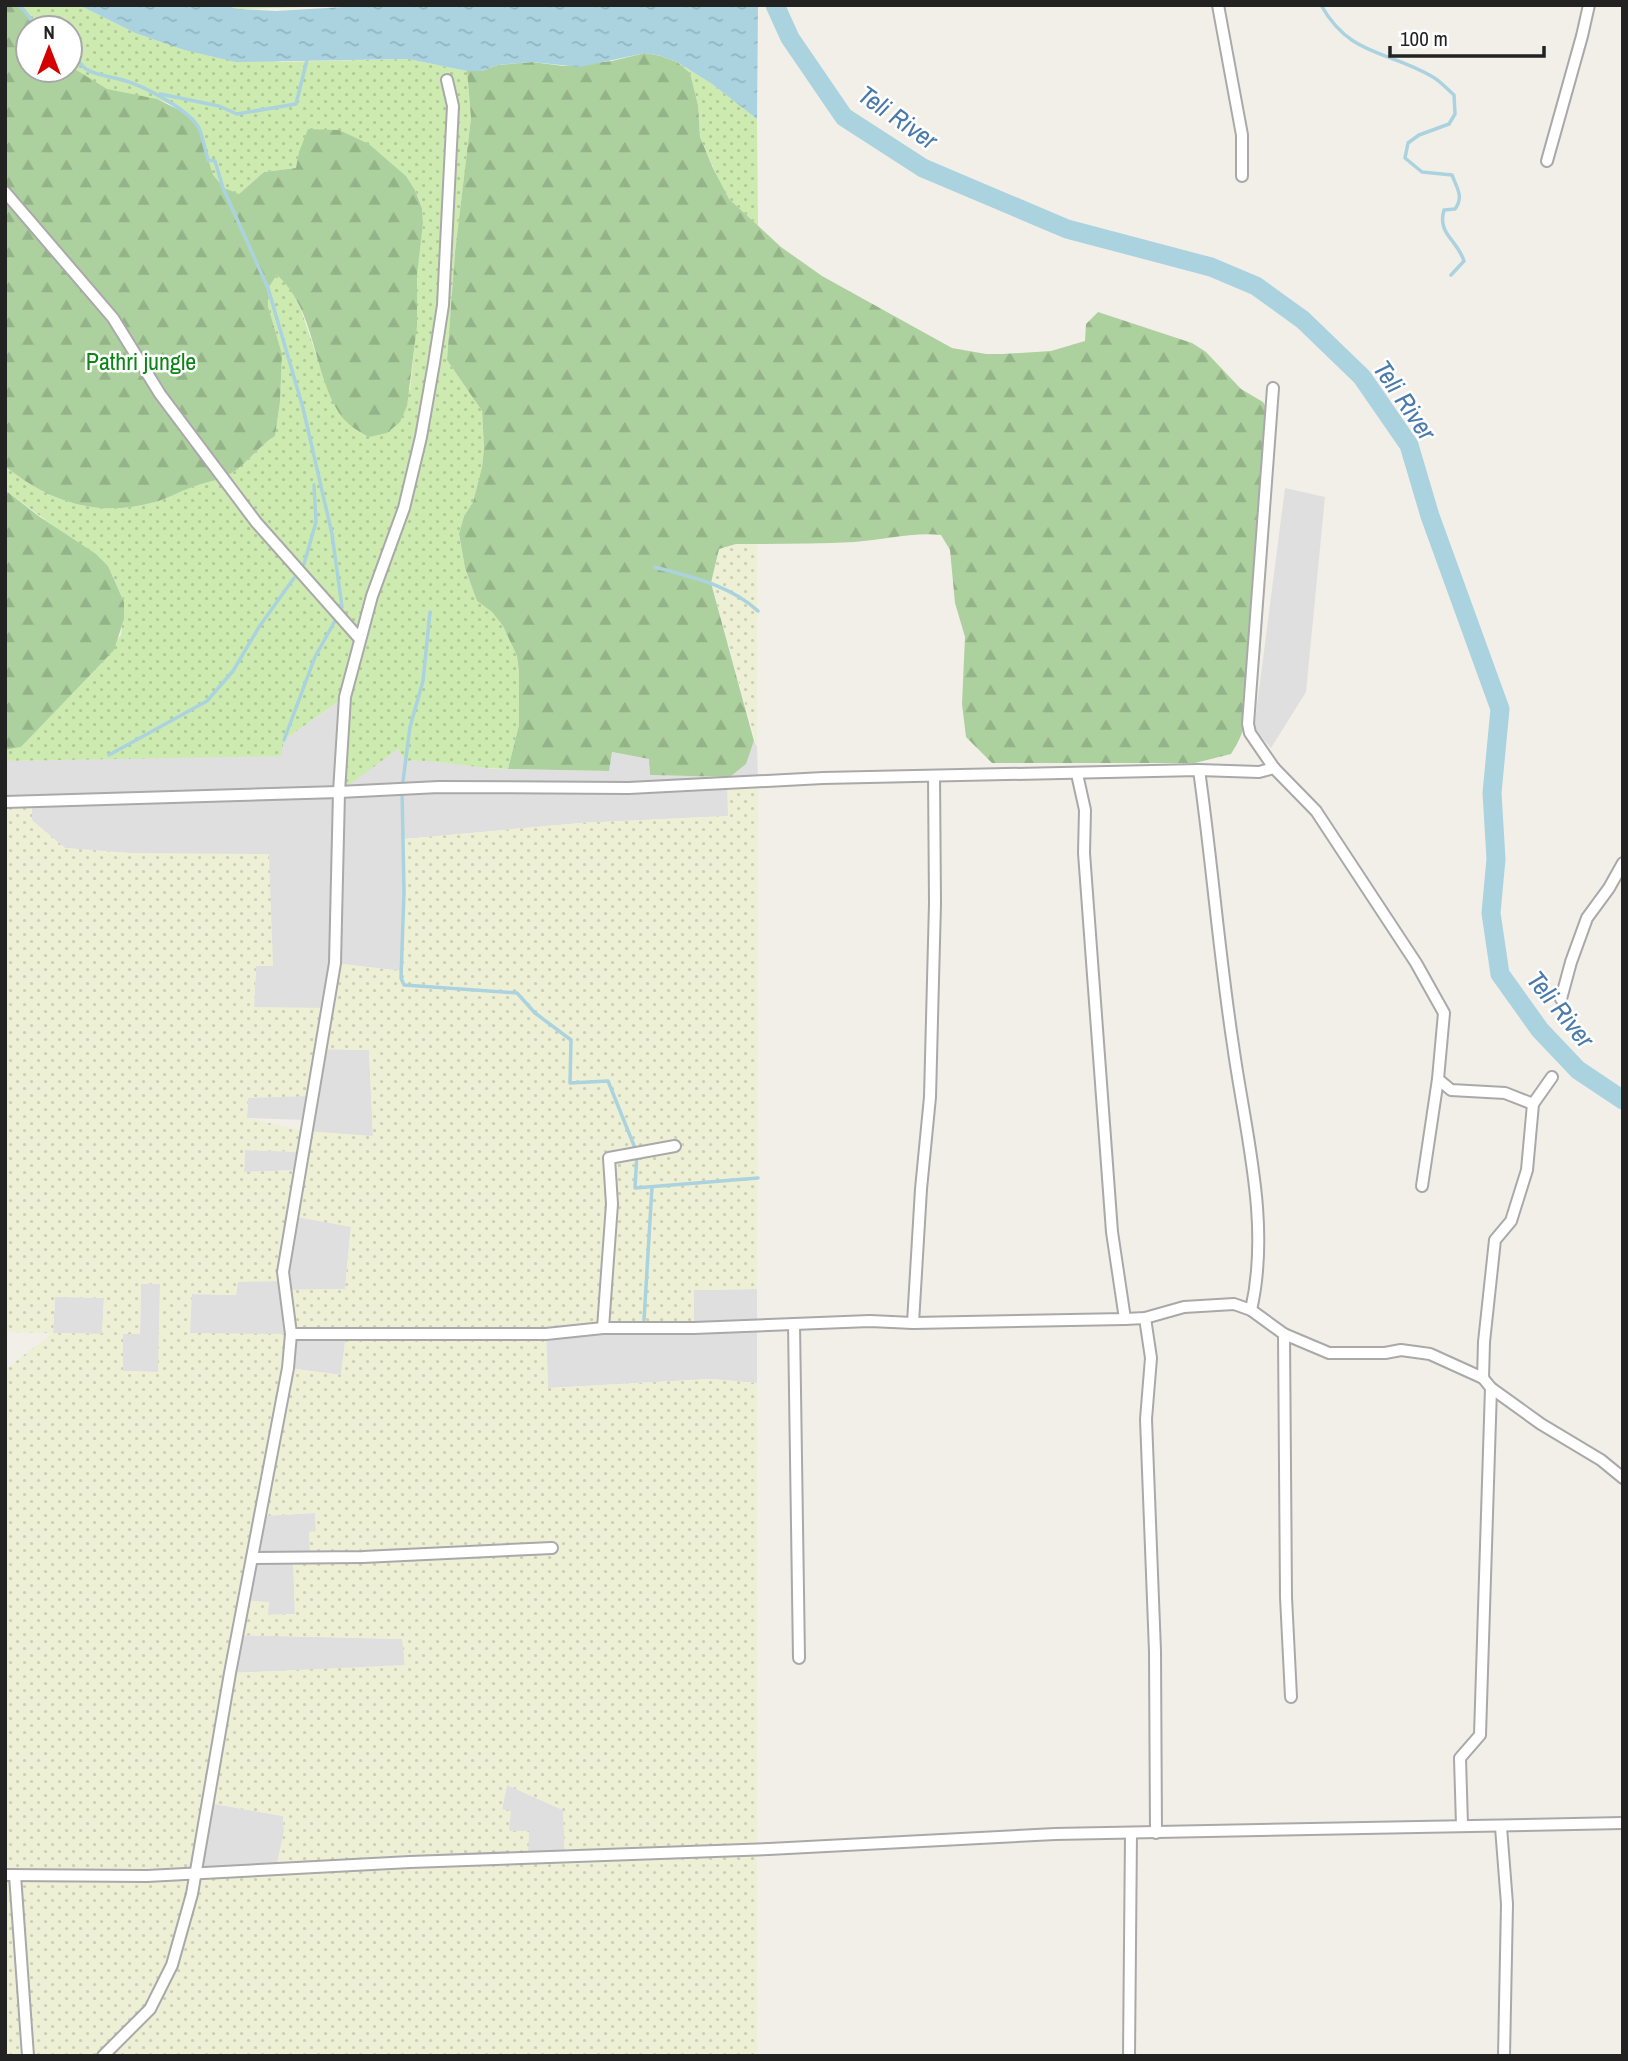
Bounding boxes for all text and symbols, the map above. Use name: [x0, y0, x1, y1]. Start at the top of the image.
north arrow: [14, 14, 84, 84]
scale bar: [1390, 14, 1544, 58]
text: N: [43, 19, 55, 45]
text: 100 m: [1400, 24, 1448, 53]
water label: Teli River: [851, 77, 945, 158]
park label: Pathri jungle: [86, 345, 196, 377]
water label: Teli River: [1365, 353, 1445, 448]
water label: Teli River: [1519, 963, 1603, 1055]

